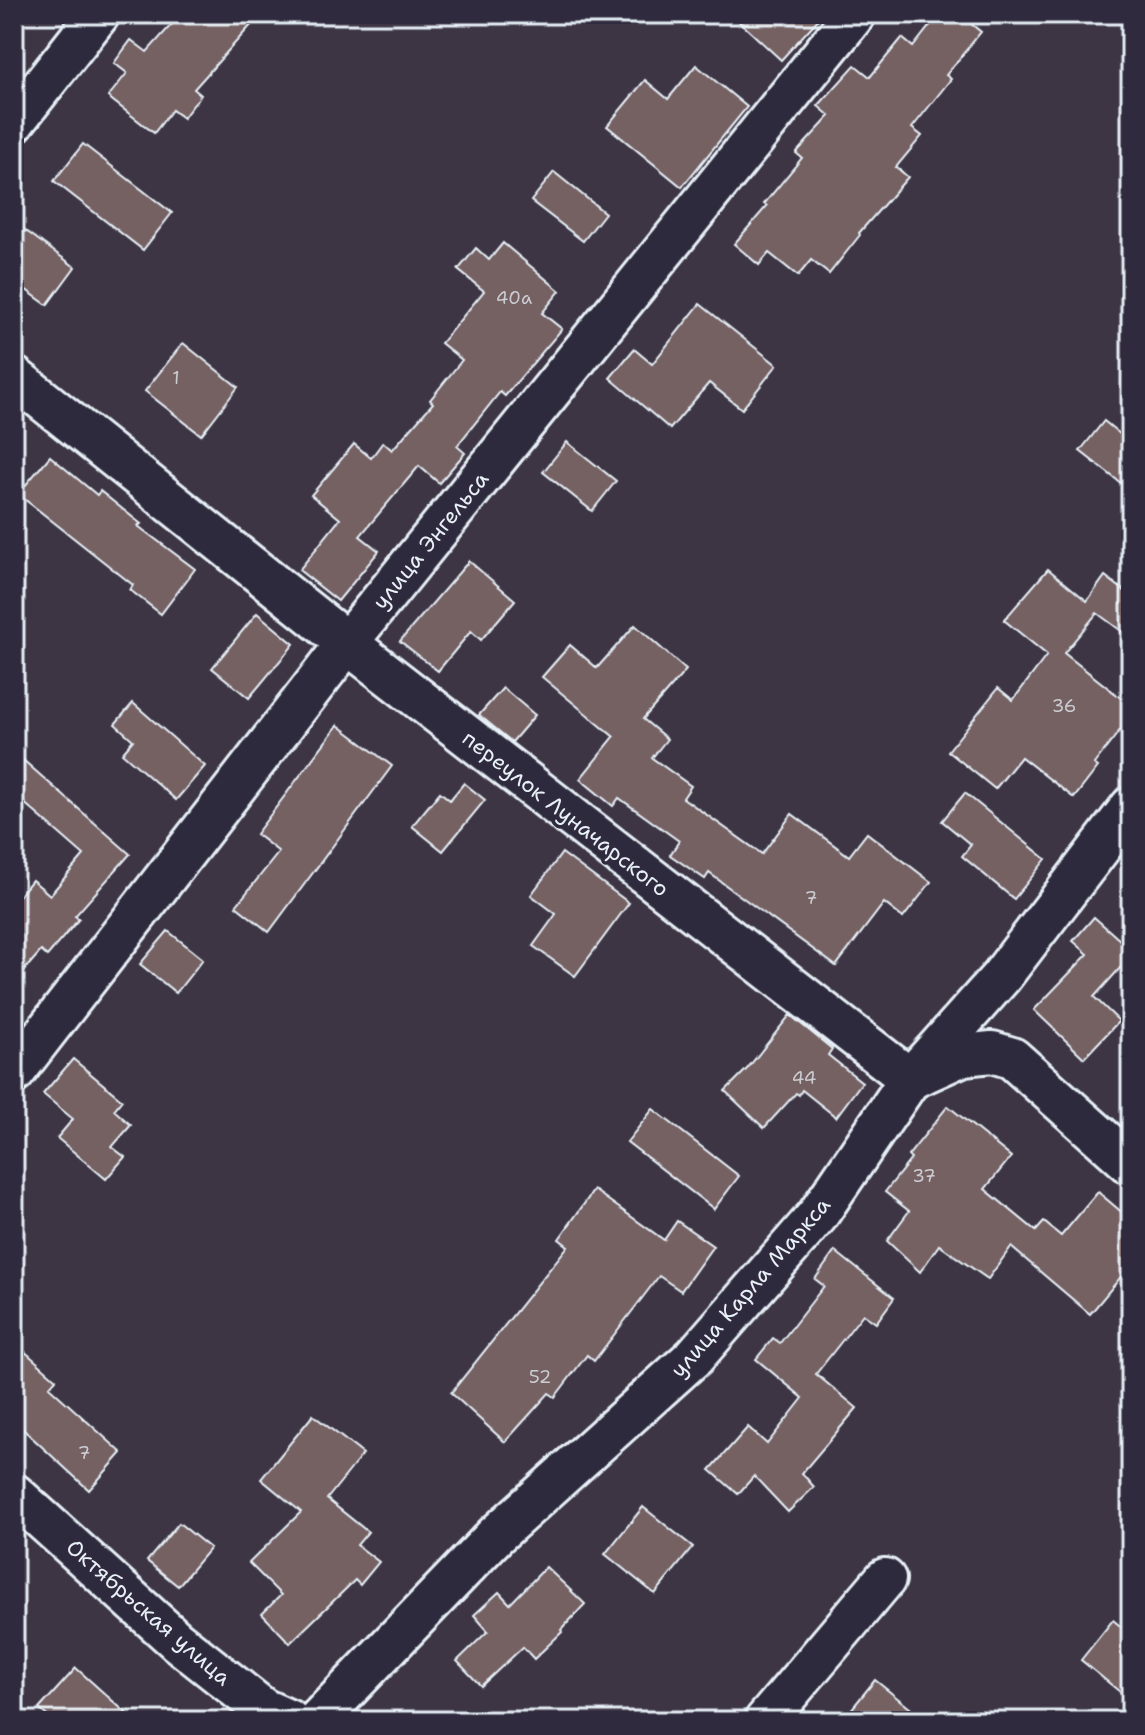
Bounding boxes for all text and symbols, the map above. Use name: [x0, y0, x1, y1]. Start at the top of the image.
house number: 40а: [496, 286, 532, 310]
house number: 1: [172, 366, 180, 390]
street label: улица Энгельса: [366, 465, 495, 615]
house number: 36: [1052, 694, 1076, 718]
street label: переулок Луначарского: [456, 724, 675, 903]
house number: 7: [805, 886, 817, 910]
house number: 44: [792, 1066, 816, 1090]
house number: 37: [912, 1164, 936, 1188]
street label: улица Карла Маркса: [664, 1191, 837, 1384]
house number: 52: [529, 1365, 551, 1389]
house number: 7: [78, 1441, 90, 1465]
street label: Октябрьская улица: [60, 1533, 237, 1692]

